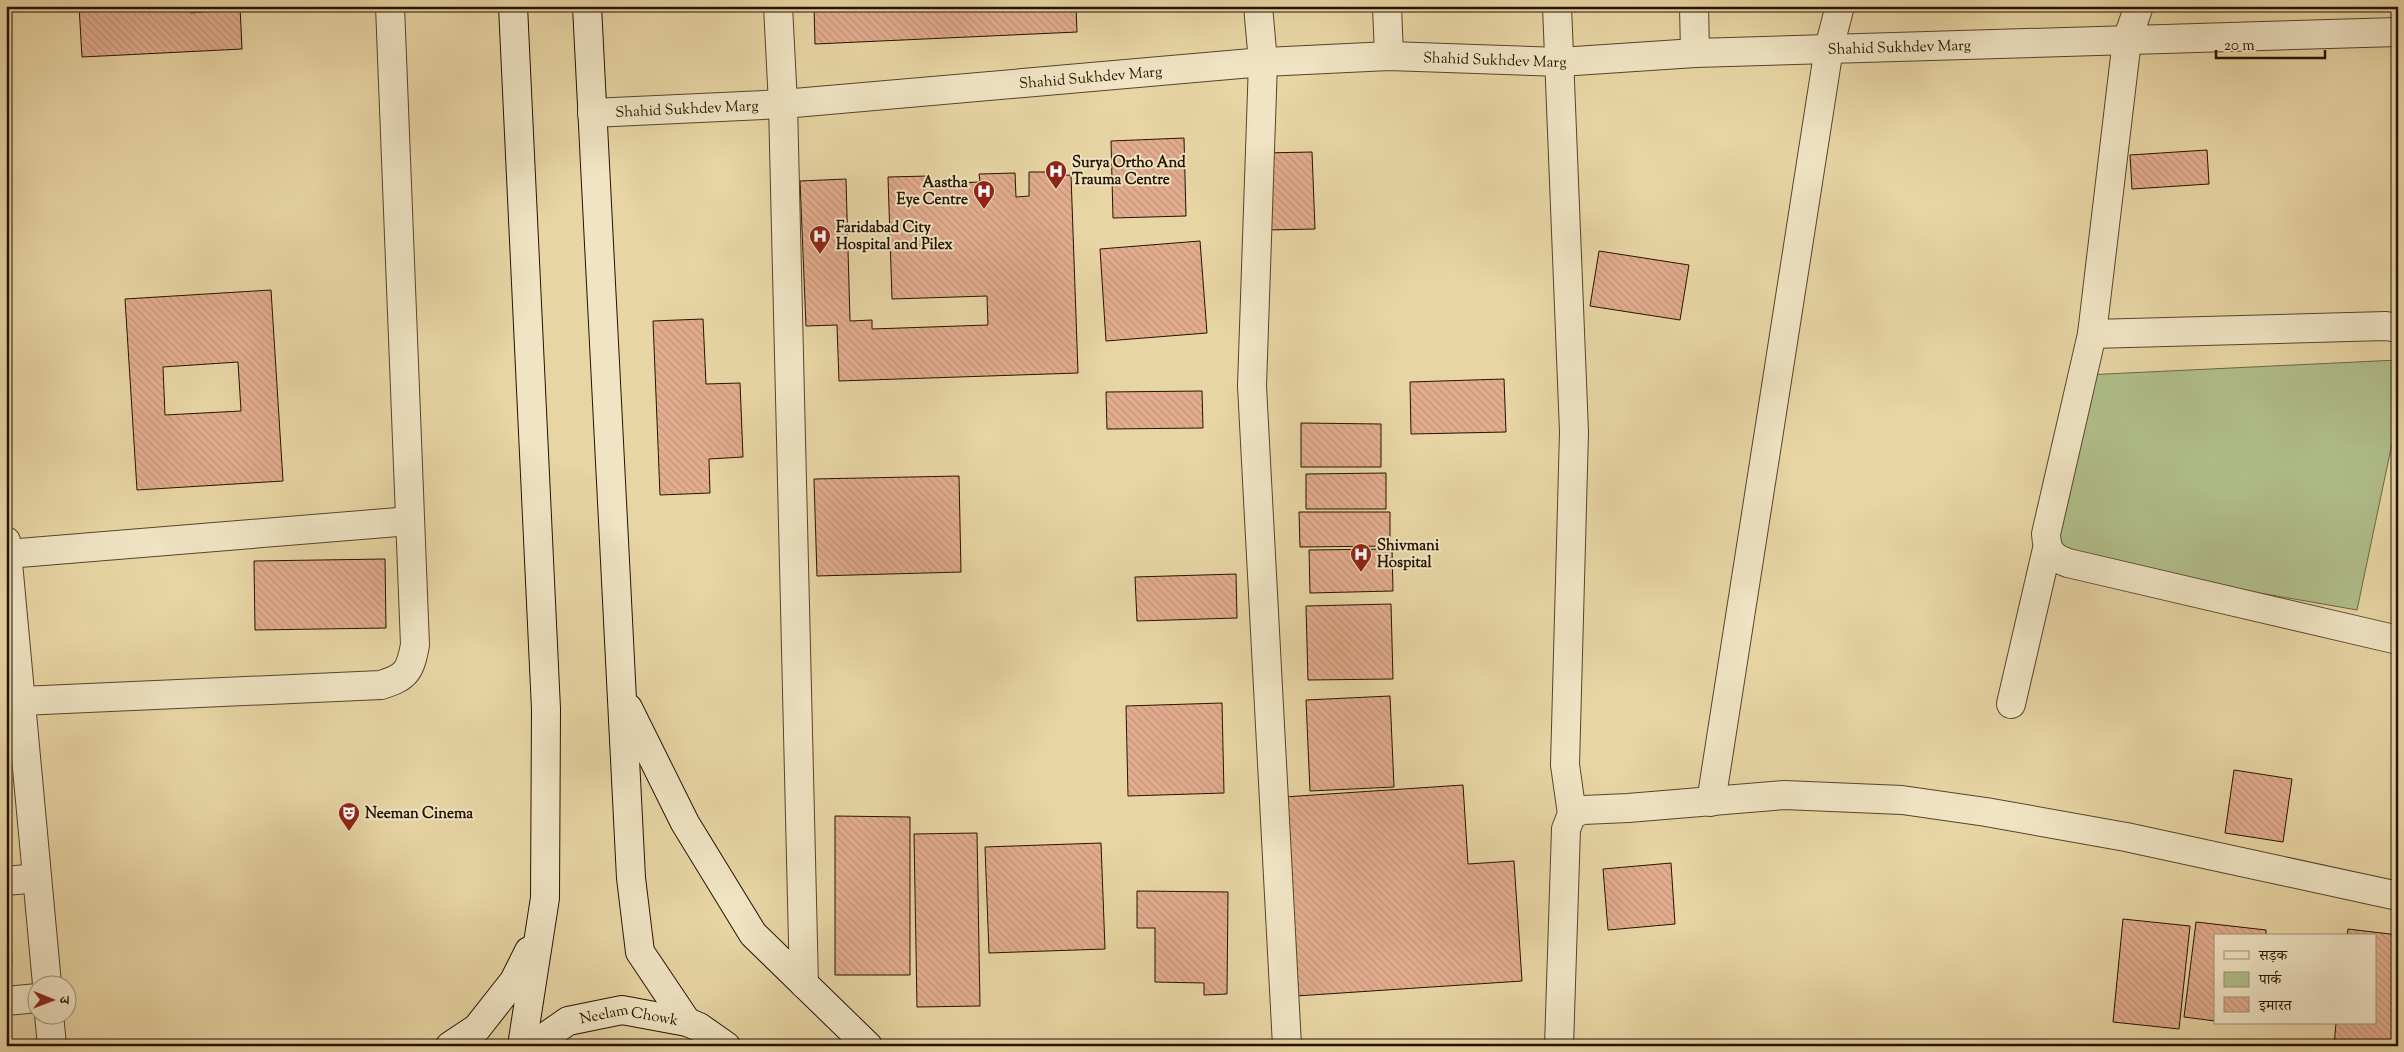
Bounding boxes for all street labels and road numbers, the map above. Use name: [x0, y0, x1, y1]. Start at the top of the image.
street label: Shahid Sukhdev Marg: [1827, 36, 1971, 61]
street label: Shahid Sukhdev Marg: [1423, 48, 1567, 74]
street label: Shahid Sukhdev Marg: [1018, 62, 1163, 95]
street label: Shahid Sukhdev Marg: [615, 96, 759, 124]
street label: Neelam Chowk: [578, 1000, 680, 1032]

